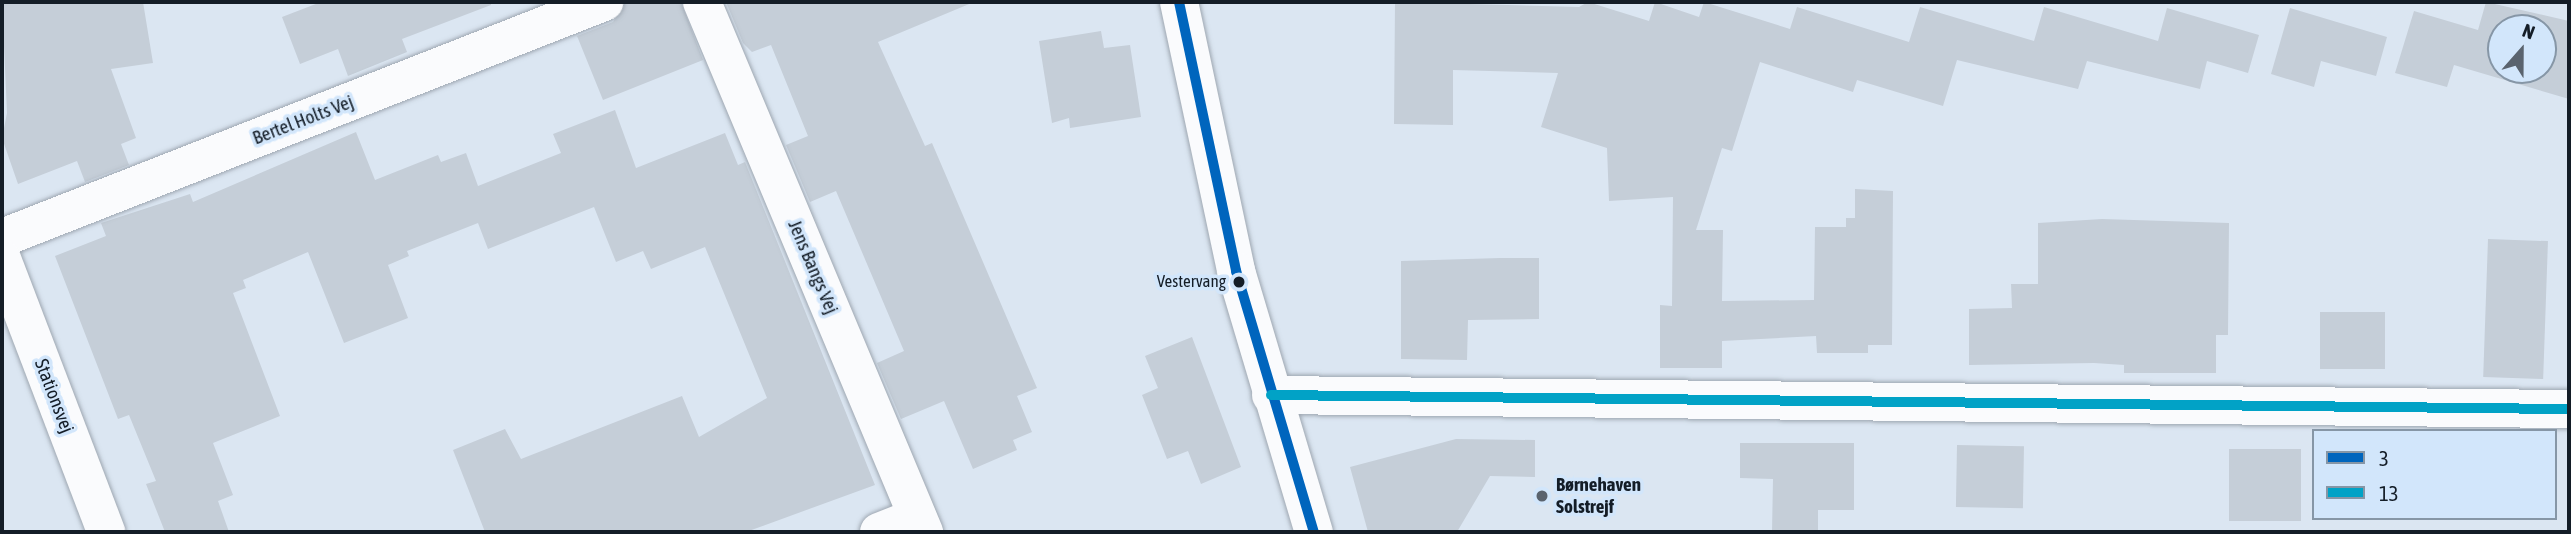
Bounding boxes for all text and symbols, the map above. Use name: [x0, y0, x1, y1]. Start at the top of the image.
north arrow: [2487, 14, 2557, 84]
text: N: [2520, 19, 2538, 44]
street label: Bertel Holts Vej: [249, 90, 357, 150]
street label: Jens Bangs Vej: [783, 217, 843, 317]
place label: Vestervang: [1157, 272, 1226, 292]
marker: Vestervang: [1232, 275, 1246, 289]
street label: Stationsvej: [29, 356, 79, 436]
legend: [2312, 429, 2557, 520]
text: 3: [2379, 446, 2389, 470]
place label: Børnehaven Solstrejf: [1556, 474, 1641, 518]
text: 13: [2379, 481, 2399, 505]
marker: Børnehaven Solstrejf: [1534, 488, 1550, 504]

